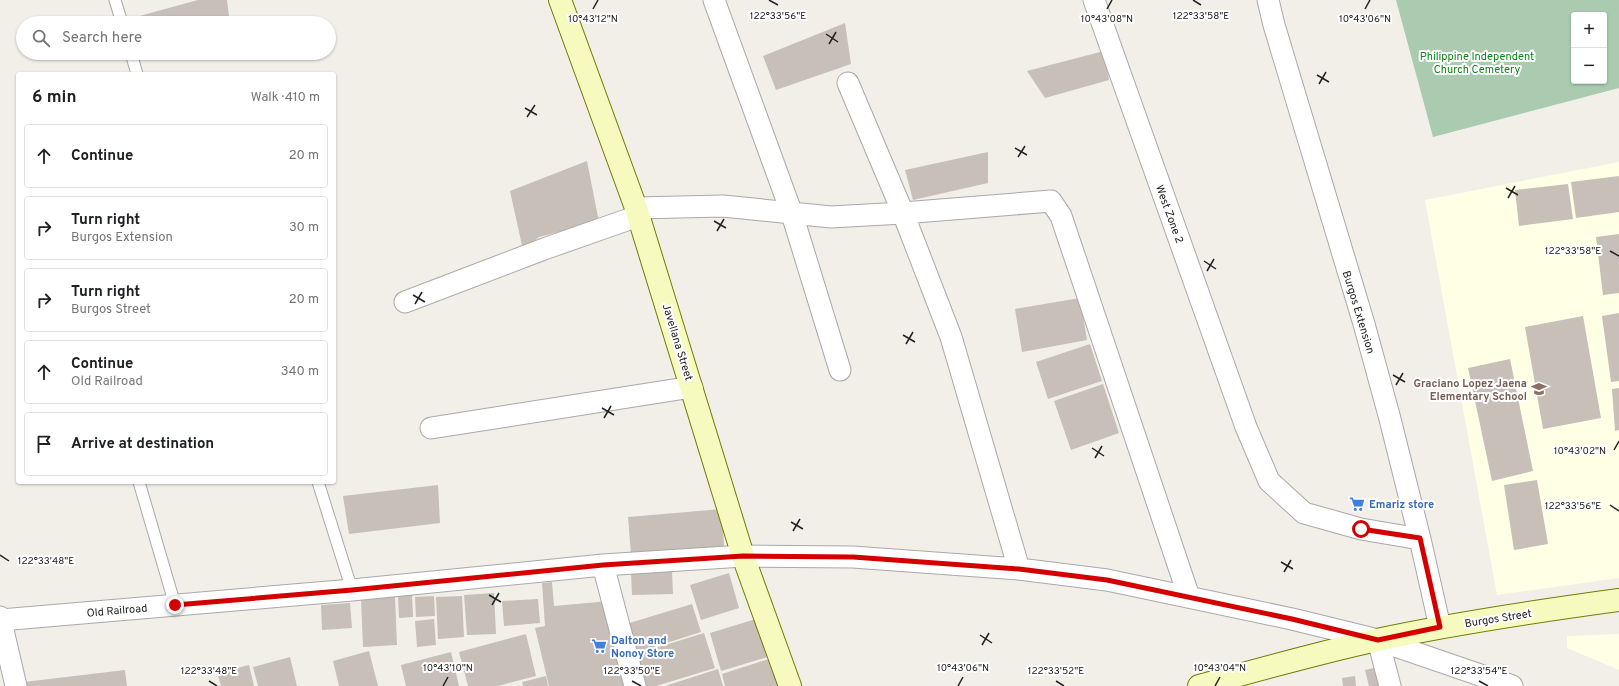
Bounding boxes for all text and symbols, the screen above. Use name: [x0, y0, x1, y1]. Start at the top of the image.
text: 122°33'56"E: [750, 10, 806, 23]
text: 122°33'58"E: [1173, 10, 1229, 23]
map controls: [1571, 12, 1607, 84]
button: +: [1571, 12, 1607, 48]
text: 10°43'12"N: [568, 13, 618, 26]
text: 10°43'08"N: [1081, 13, 1133, 26]
text: 10°43'06"N: [1339, 13, 1391, 26]
search box: [16, 16, 336, 60]
icon: search: [30, 27, 52, 49]
text: Search here: [62, 29, 142, 48]
button: −: [1571, 48, 1607, 84]
park label: Philippine Independent Church Cemetery: [1420, 50, 1534, 77]
text: 6 min: [32, 87, 76, 109]
text: Walk · 410 m: [251, 90, 320, 106]
icon: ahead: [33, 145, 55, 167]
text: Continue: [71, 147, 133, 166]
text: 20 m: [289, 148, 319, 164]
street label: West Zone 2: [1152, 183, 1186, 246]
text: Turn right: [71, 211, 140, 230]
icon: right: [33, 217, 55, 239]
text: 30 m: [289, 220, 319, 236]
text: Burgos Extension: [71, 230, 173, 246]
text: 122°33'58"E: [1545, 245, 1601, 258]
street label: Burgos Extension: [1339, 269, 1377, 355]
text: Turn right: [71, 283, 140, 302]
icon: right: [33, 289, 55, 311]
text: 20 m: [289, 292, 319, 308]
text: Burgos Street: [71, 302, 151, 318]
street label: Javellana Street: [659, 302, 695, 383]
text: Continue: [71, 355, 133, 374]
icon: ahead: [33, 361, 55, 383]
text: 340 m: [281, 364, 319, 380]
text: Old Railroad: [71, 374, 143, 390]
place label: Graciano Lopez Jaena Elementary School: [1413, 377, 1527, 404]
school or university icon: Graciano Lopez Jaena Elementary School: [1530, 380, 1548, 398]
icon: arrive: [33, 433, 55, 455]
text: Arrive at destination: [71, 435, 214, 454]
text: 10°43'02"N: [1554, 445, 1606, 458]
supermarket icon: Emariz store: [1348, 495, 1366, 513]
place label: Emariz store: [1369, 498, 1434, 512]
text: 122°33'56"E: [1545, 500, 1601, 513]
route start: [1352, 520, 1370, 538]
text: 122°33'48"E: [18, 555, 74, 568]
route end: [166, 596, 184, 614]
street label: Old Railroad: [86, 601, 148, 621]
street label: Burgos Street: [1464, 607, 1533, 631]
place label: Dalton and Nonoy Store: [611, 634, 674, 661]
supermarket icon: Dalton and Nonoy Store: [590, 637, 608, 655]
text: 10°43'10"N: [423, 662, 473, 675]
text: 10°43'06"N: [937, 662, 989, 675]
text: 10°43'04"N: [1194, 662, 1246, 675]
text: 122°33'48"E: [181, 665, 237, 678]
text: 122°33'50"E: [604, 665, 660, 678]
text: 122°33'52"E: [1028, 665, 1084, 678]
text: 122°33'54"E: [1451, 665, 1507, 678]

